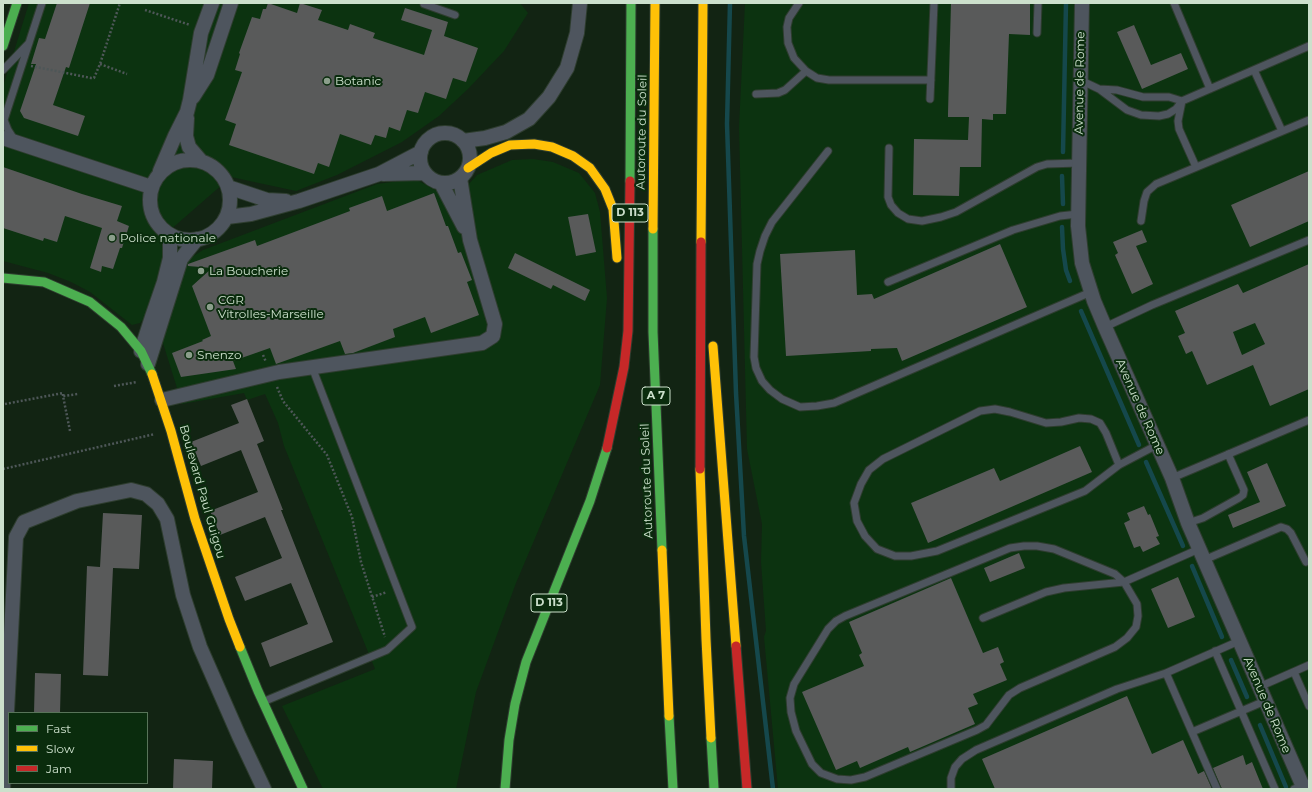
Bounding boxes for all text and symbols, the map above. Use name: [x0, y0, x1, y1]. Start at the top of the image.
street label: Avenue de Rome: [1072, 31, 1088, 135]
place label: Botanic: [335, 74, 381, 88]
street label: Autoroute du Soleil: [634, 74, 650, 190]
marker: Botanic: [322, 76, 332, 86]
road number: D 113: [612, 204, 648, 222]
place label: Police nationale: [120, 231, 216, 245]
marker: Police nationale: [107, 233, 117, 243]
place label: La Boucherie: [209, 264, 288, 278]
marker: La Boucherie: [196, 266, 206, 276]
place label: CGR Vitrolles-Marseille: [218, 293, 324, 321]
marker: CGR Vitrolles-Marseille: [205, 302, 215, 312]
place label: Snenzo: [197, 348, 241, 362]
marker: Snenzo: [184, 350, 194, 360]
street label: Avenue de Rome: [1112, 357, 1168, 457]
road number: A 7: [642, 387, 670, 405]
street label: Boulevard Paul Guigou: [176, 423, 228, 561]
street label: Autoroute du Soleil: [638, 423, 656, 539]
road number: D 113: [531, 594, 567, 612]
street label: Avenue de Rome: [1240, 655, 1294, 755]
legend: [8, 712, 148, 784]
text: Fast: [46, 721, 71, 736]
text: Slow: [46, 741, 75, 756]
text: Jam: [46, 761, 72, 776]

